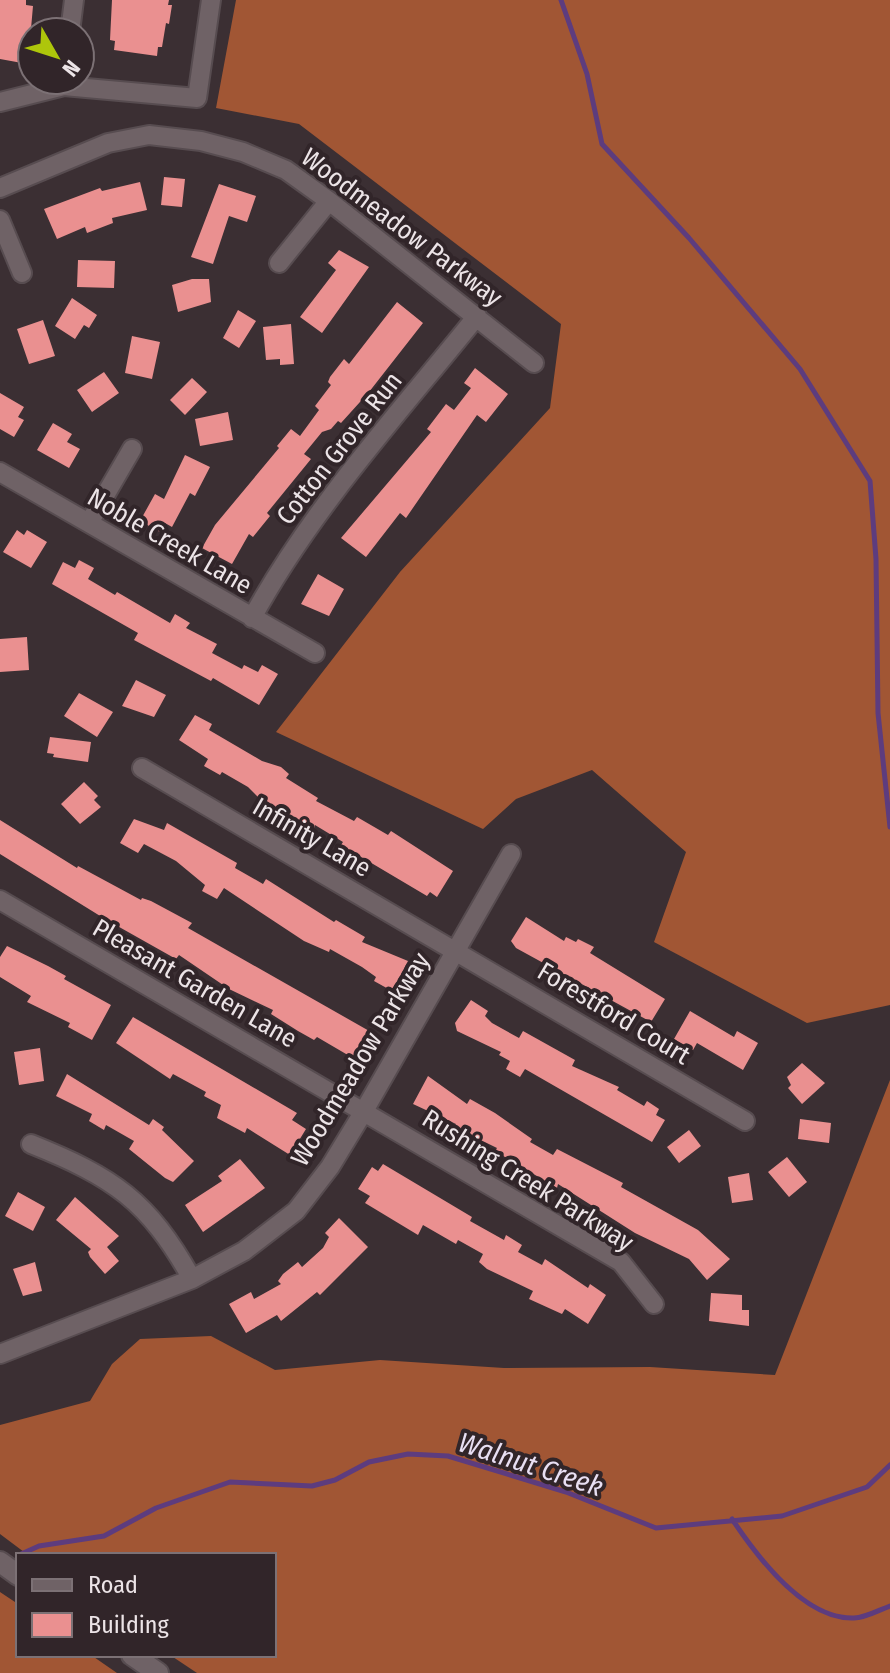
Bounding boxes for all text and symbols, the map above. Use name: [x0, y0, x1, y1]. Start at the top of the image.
north arrow: [16, 16, 96, 96]
text: N: [57, 55, 86, 82]
street label: Woodmeadow Parkway: [295, 142, 509, 313]
street label: Cotton Grove Run: [270, 366, 409, 531]
street label: Noble Creek Lane: [82, 482, 257, 601]
street label: Infinity Lane: [247, 791, 376, 884]
street label: Pleasant Garden Lane: [87, 912, 302, 1054]
street label: Woodmeadow Parkway: [284, 947, 437, 1172]
street label: Forestford Court: [532, 956, 696, 1071]
street label: Rushing Creek Parkway: [416, 1103, 639, 1258]
water label: Walnut Creek: [454, 1426, 607, 1503]
legend: [16, 1553, 276, 1657]
text: Road: [88, 1571, 138, 1599]
text: Building: [88, 1611, 170, 1639]

